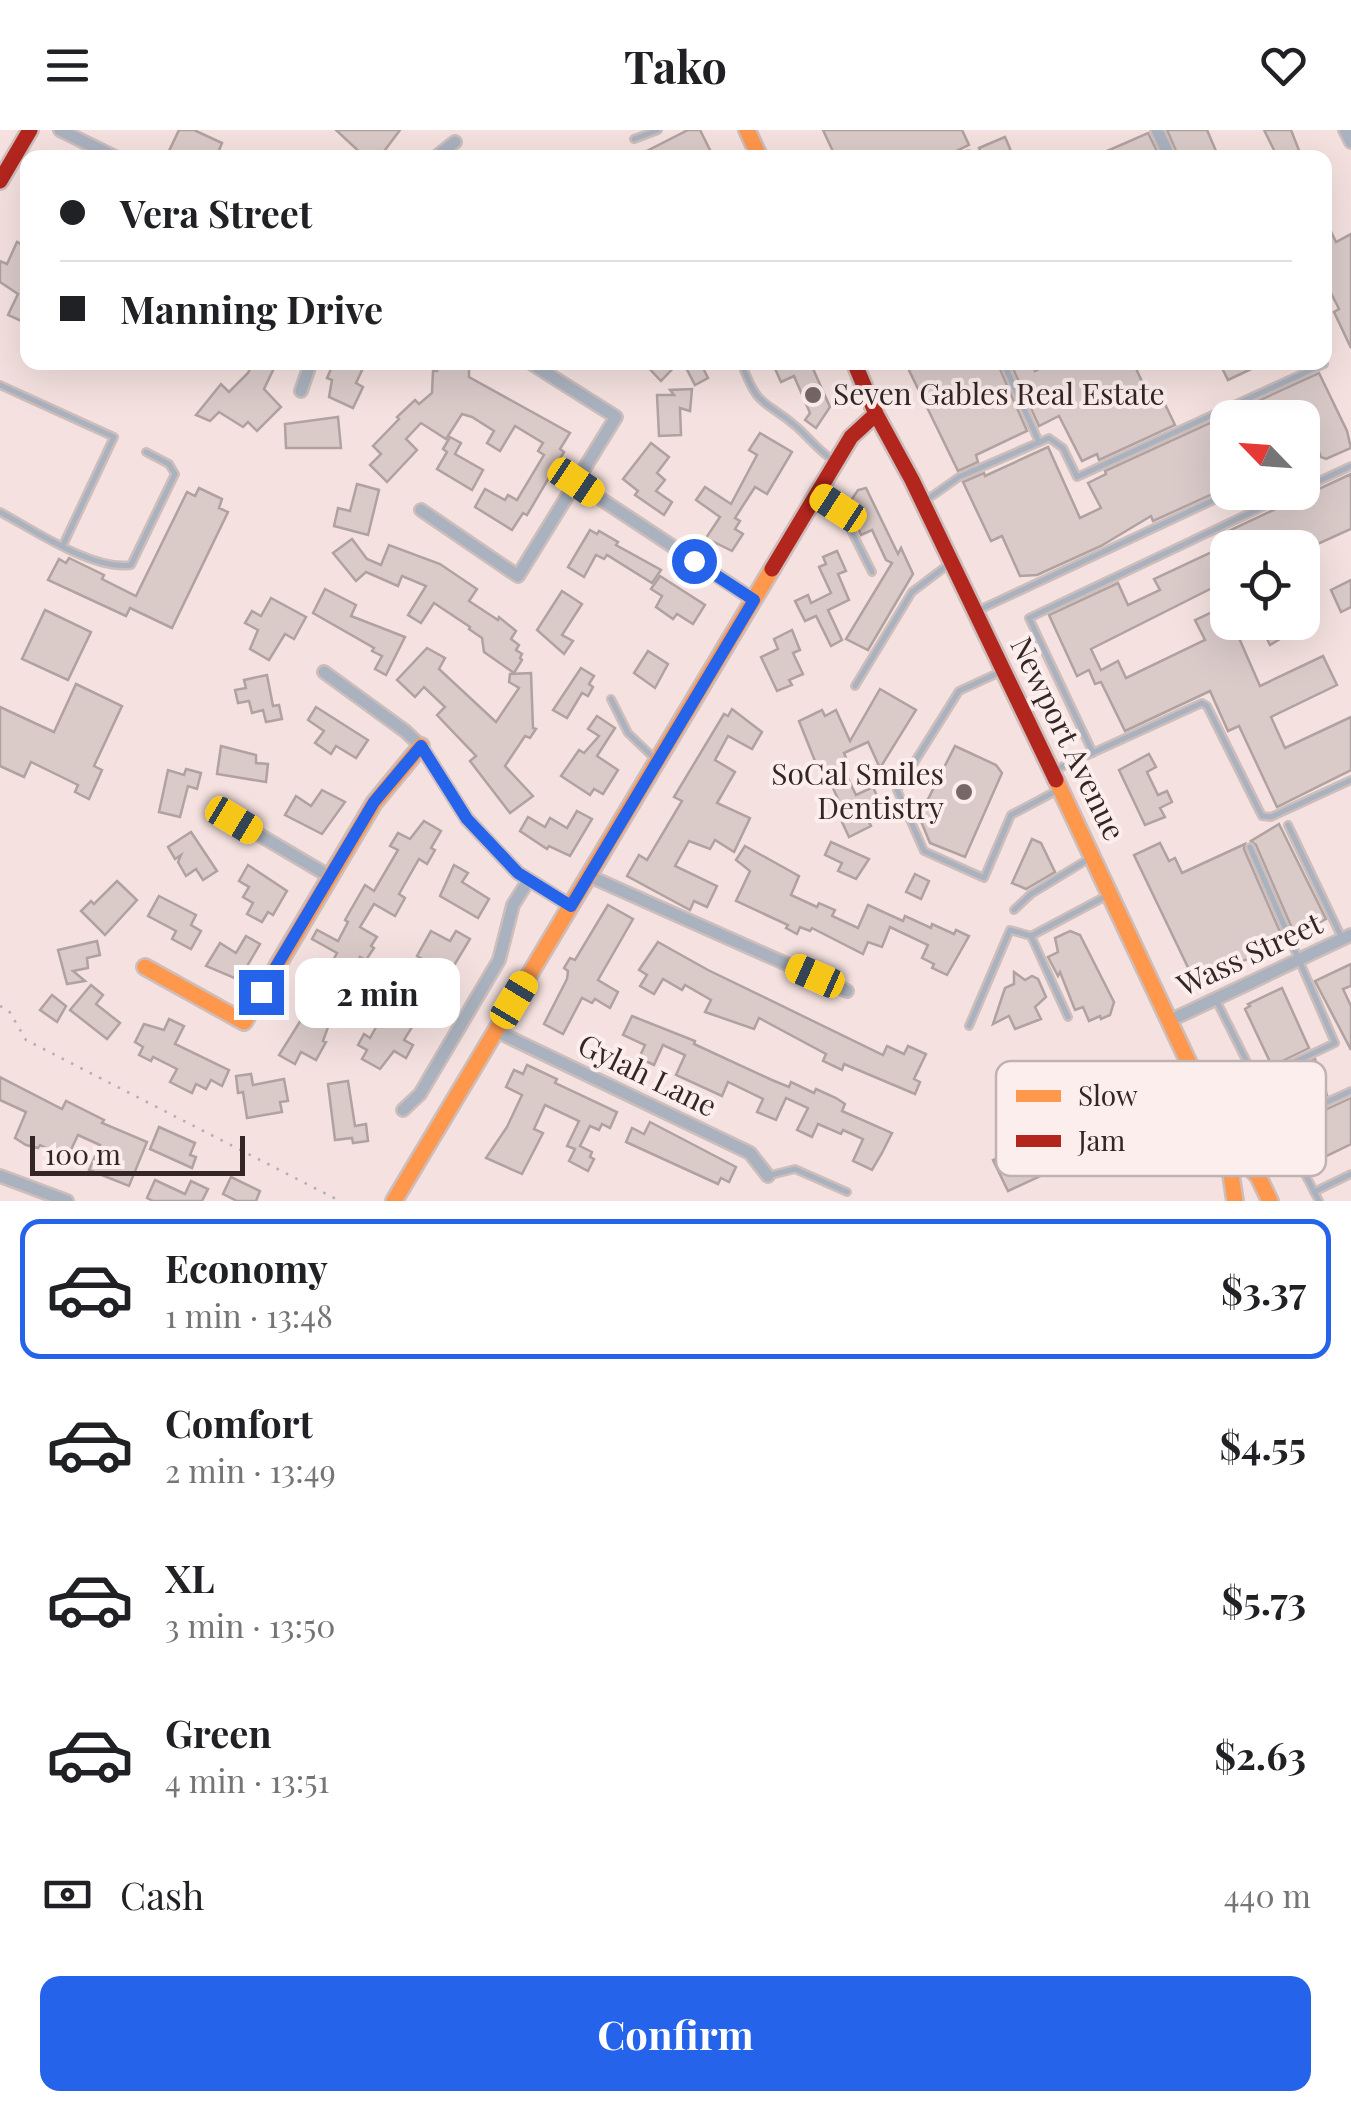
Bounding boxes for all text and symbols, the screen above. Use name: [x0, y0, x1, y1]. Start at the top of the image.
text: Tako: [624, 35, 727, 95]
icon: menu: [40, 38, 95, 93]
icon: heart: [1256, 38, 1311, 93]
text: Vera Street: [120, 187, 312, 238]
text: Manning Drive: [120, 283, 383, 334]
place label: Seven Gables Real Estate: [833, 373, 1165, 413]
marker: Seven Gables Real Estate: [802, 384, 824, 406]
north arrow: [1210, 400, 1320, 510]
map controls: [1210, 400, 1320, 640]
car: [543, 453, 609, 511]
car: [805, 479, 871, 537]
button: locate: [1210, 530, 1320, 640]
route start: [672, 539, 717, 584]
street label: Newport Avenue: [1002, 630, 1135, 846]
place label: SoCal Smiles Dentistry: [771, 753, 944, 827]
marker: SoCal Smiles Dentistry: [953, 781, 975, 803]
car: [201, 792, 267, 848]
street label: Wass Street: [1169, 902, 1328, 1005]
car: [781, 950, 849, 1002]
callout: 2 min: [296, 957, 461, 1027]
car: [486, 967, 542, 1033]
route end: [239, 970, 284, 1015]
text: 2 min: [336, 971, 419, 1014]
street label: Gylah Lane: [572, 1023, 724, 1125]
legend: [996, 1061, 1326, 1176]
text: Slow: [1078, 1076, 1138, 1113]
text: Jam: [1077, 1121, 1125, 1158]
scale bar: [30, 1131, 245, 1176]
text: 100 m: [45, 1135, 121, 1172]
text: Economy: [165, 1242, 328, 1293]
icon: car: [45, 1244, 135, 1334]
text: $3.37: [1221, 1264, 1306, 1315]
text: 1 min · 13:48: [165, 1293, 333, 1336]
text: Comfort: [165, 1397, 313, 1448]
icon: car: [45, 1399, 135, 1489]
text: $4.55: [1220, 1419, 1306, 1470]
text: 2 min · 13:49: [165, 1448, 336, 1491]
text: XL: [165, 1552, 214, 1603]
icon: car: [45, 1554, 135, 1644]
text: $5.73: [1221, 1574, 1306, 1625]
text: 3 min · 13:50: [165, 1603, 335, 1646]
text: Green: [165, 1707, 272, 1758]
icon: car: [45, 1709, 135, 1799]
text: $2.63: [1214, 1729, 1306, 1780]
text: 4 min · 13:51: [165, 1758, 329, 1801]
icon: cash: [40, 1867, 95, 1922]
text: Cash: [120, 1869, 204, 1920]
text: 440 m: [1224, 1873, 1311, 1916]
button: Confirm: [40, 1976, 1311, 2091]

